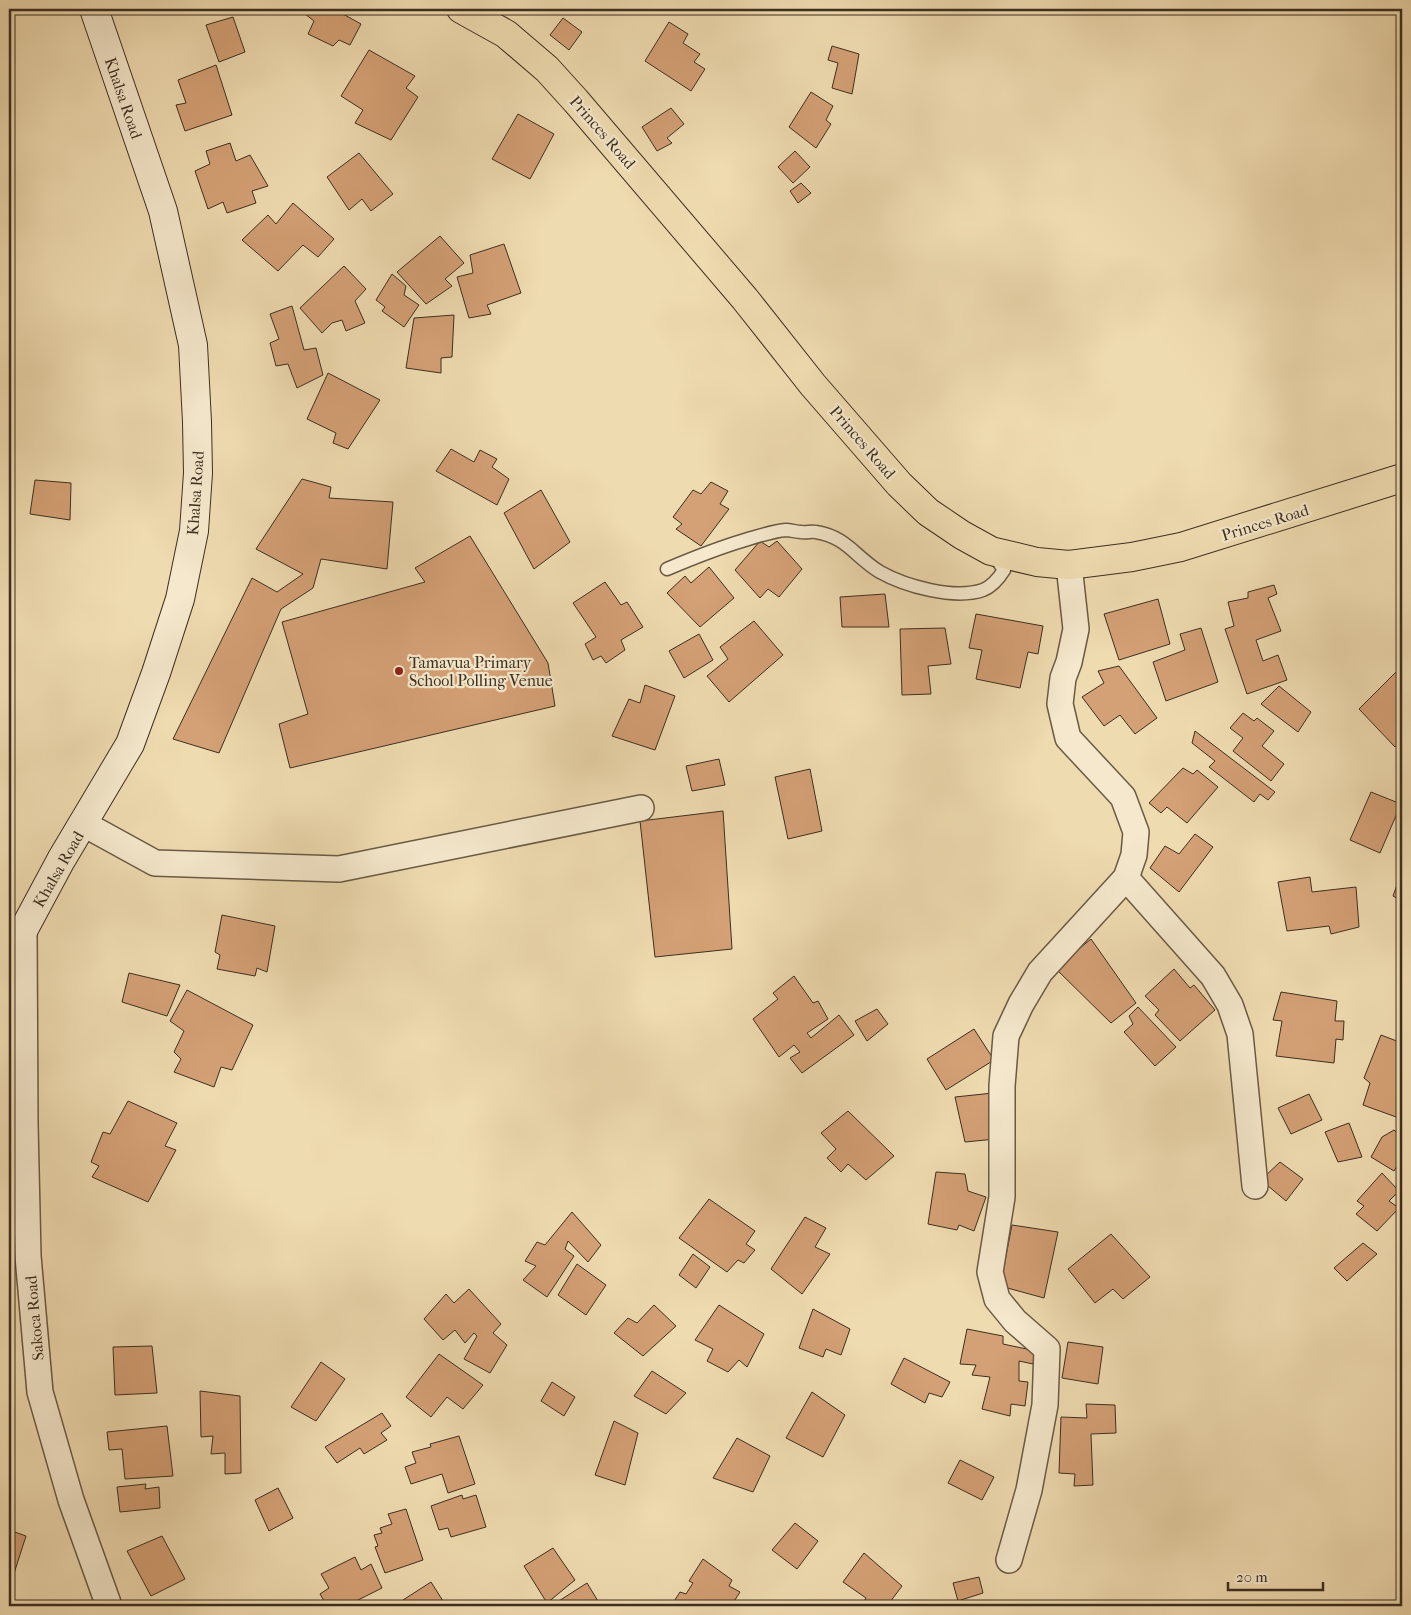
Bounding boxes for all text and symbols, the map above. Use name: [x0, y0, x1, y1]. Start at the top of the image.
street label: Khalsa Road: [101, 55, 146, 142]
street label: Princes Road: [566, 92, 640, 173]
street label: Princes Road: [826, 402, 900, 483]
street label: Khalsa Road: [183, 450, 208, 536]
street label: Princes Road: [1219, 500, 1311, 545]
place label: Tamavua Primary School Polling Venue: [409, 653, 553, 690]
marker: Tamavua Primary School Polling Venue: [393, 665, 405, 677]
street label: Khalsa Road: [29, 828, 88, 911]
street label: Sakoca Road: [21, 1274, 48, 1361]
scale bar: [1228, 1560, 1324, 1592]
text: 20 m: [1236, 1568, 1268, 1586]

